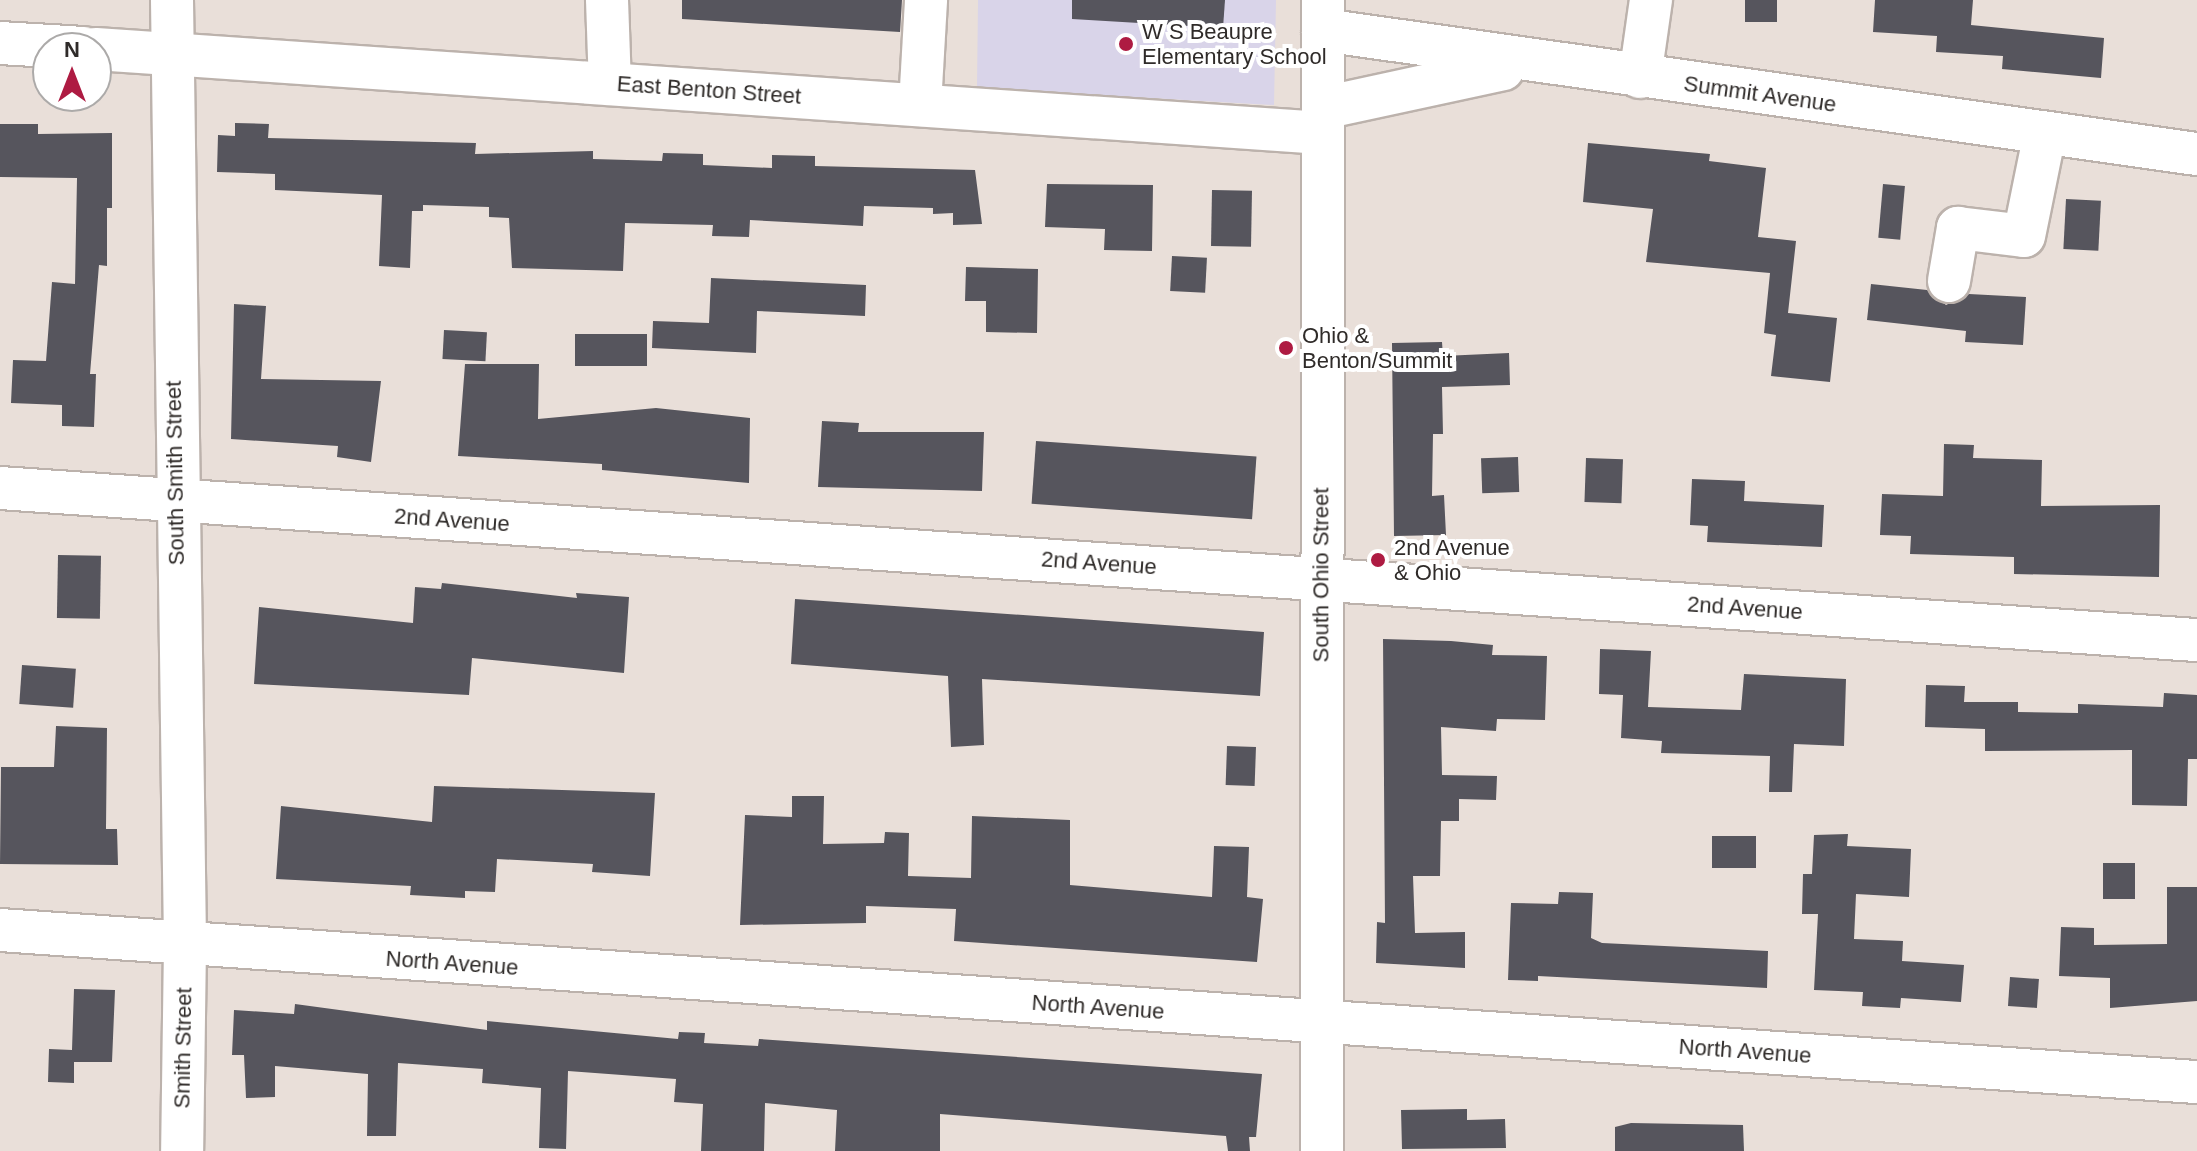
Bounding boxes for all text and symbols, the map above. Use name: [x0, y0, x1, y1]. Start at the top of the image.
place label: W S Beaupre Elementary School: [1142, 18, 1327, 70]
north arrow: [32, 32, 112, 112]
marker: W S Beaupre Elementary School: [1117, 35, 1135, 53]
text: N: [64, 37, 80, 62]
street label: East Benton Street: [616, 70, 802, 110]
street label: Summit Avenue: [1681, 70, 1839, 118]
place label: Ohio & Benton/Summit: [1302, 322, 1452, 374]
marker: Ohio & Benton/Summit: [1277, 339, 1295, 357]
street label: South Smith Street: [160, 380, 190, 566]
street label: South Ohio Street: [1308, 488, 1334, 662]
street label: 2nd Avenue: [393, 503, 511, 537]
place label: 2nd Avenue & Ohio: [1394, 534, 1511, 586]
street label: 2nd Avenue: [1040, 546, 1158, 580]
marker: 2nd Avenue & Ohio: [1369, 551, 1387, 569]
street label: 2nd Avenue: [1686, 591, 1804, 625]
street label: North Avenue: [384, 945, 520, 981]
street label: Smith Street: [169, 987, 197, 1109]
street label: North Avenue: [1030, 989, 1166, 1025]
street label: North Avenue: [1677, 1033, 1813, 1069]

